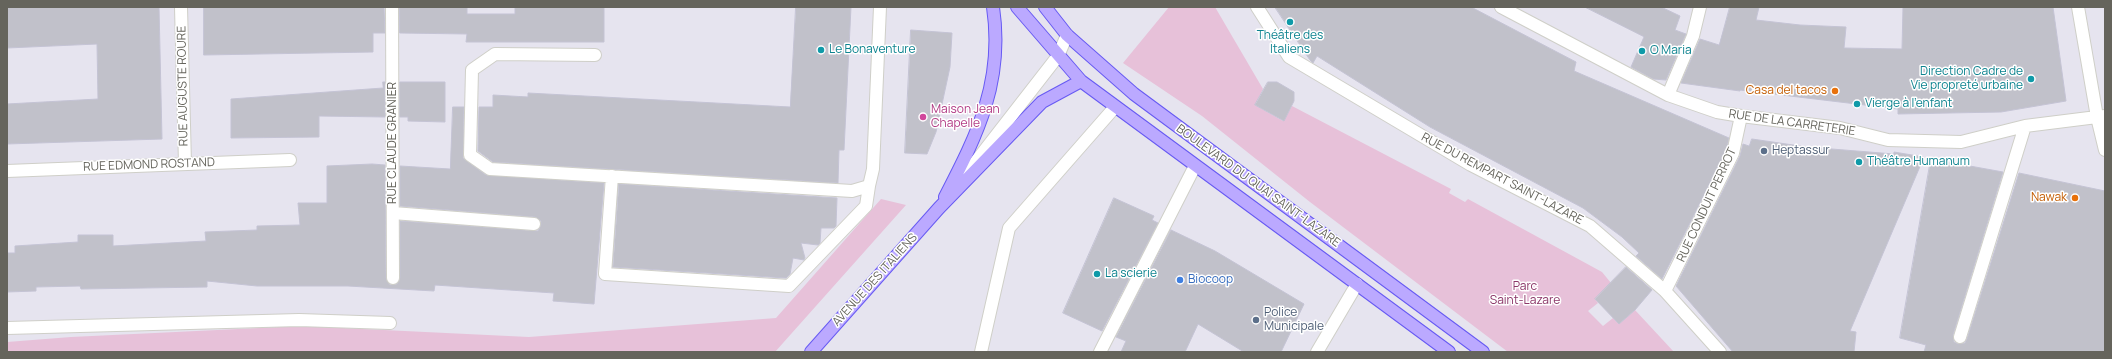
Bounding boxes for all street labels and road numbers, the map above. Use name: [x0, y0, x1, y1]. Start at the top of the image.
street label: RUE AUGUSTE ROURE: [175, 26, 191, 146]
street label: RUE CLAUDE GRANIER: [386, 82, 400, 204]
street label: RUE DE LA CARRETERIE: [1728, 107, 1856, 139]
street label: BOULEVARD DU QUAI SAINT-LAZARE: [1173, 122, 1343, 250]
street label: RUE DU REMPART SAINT-LAZARE: [1419, 130, 1585, 228]
street label: RUE CONDUIT PERROT: [1674, 146, 1740, 264]
street label: RUE EDMOND ROSTAND: [83, 156, 215, 174]
street label: AVENUE DES ITALIENS: [830, 231, 920, 329]

